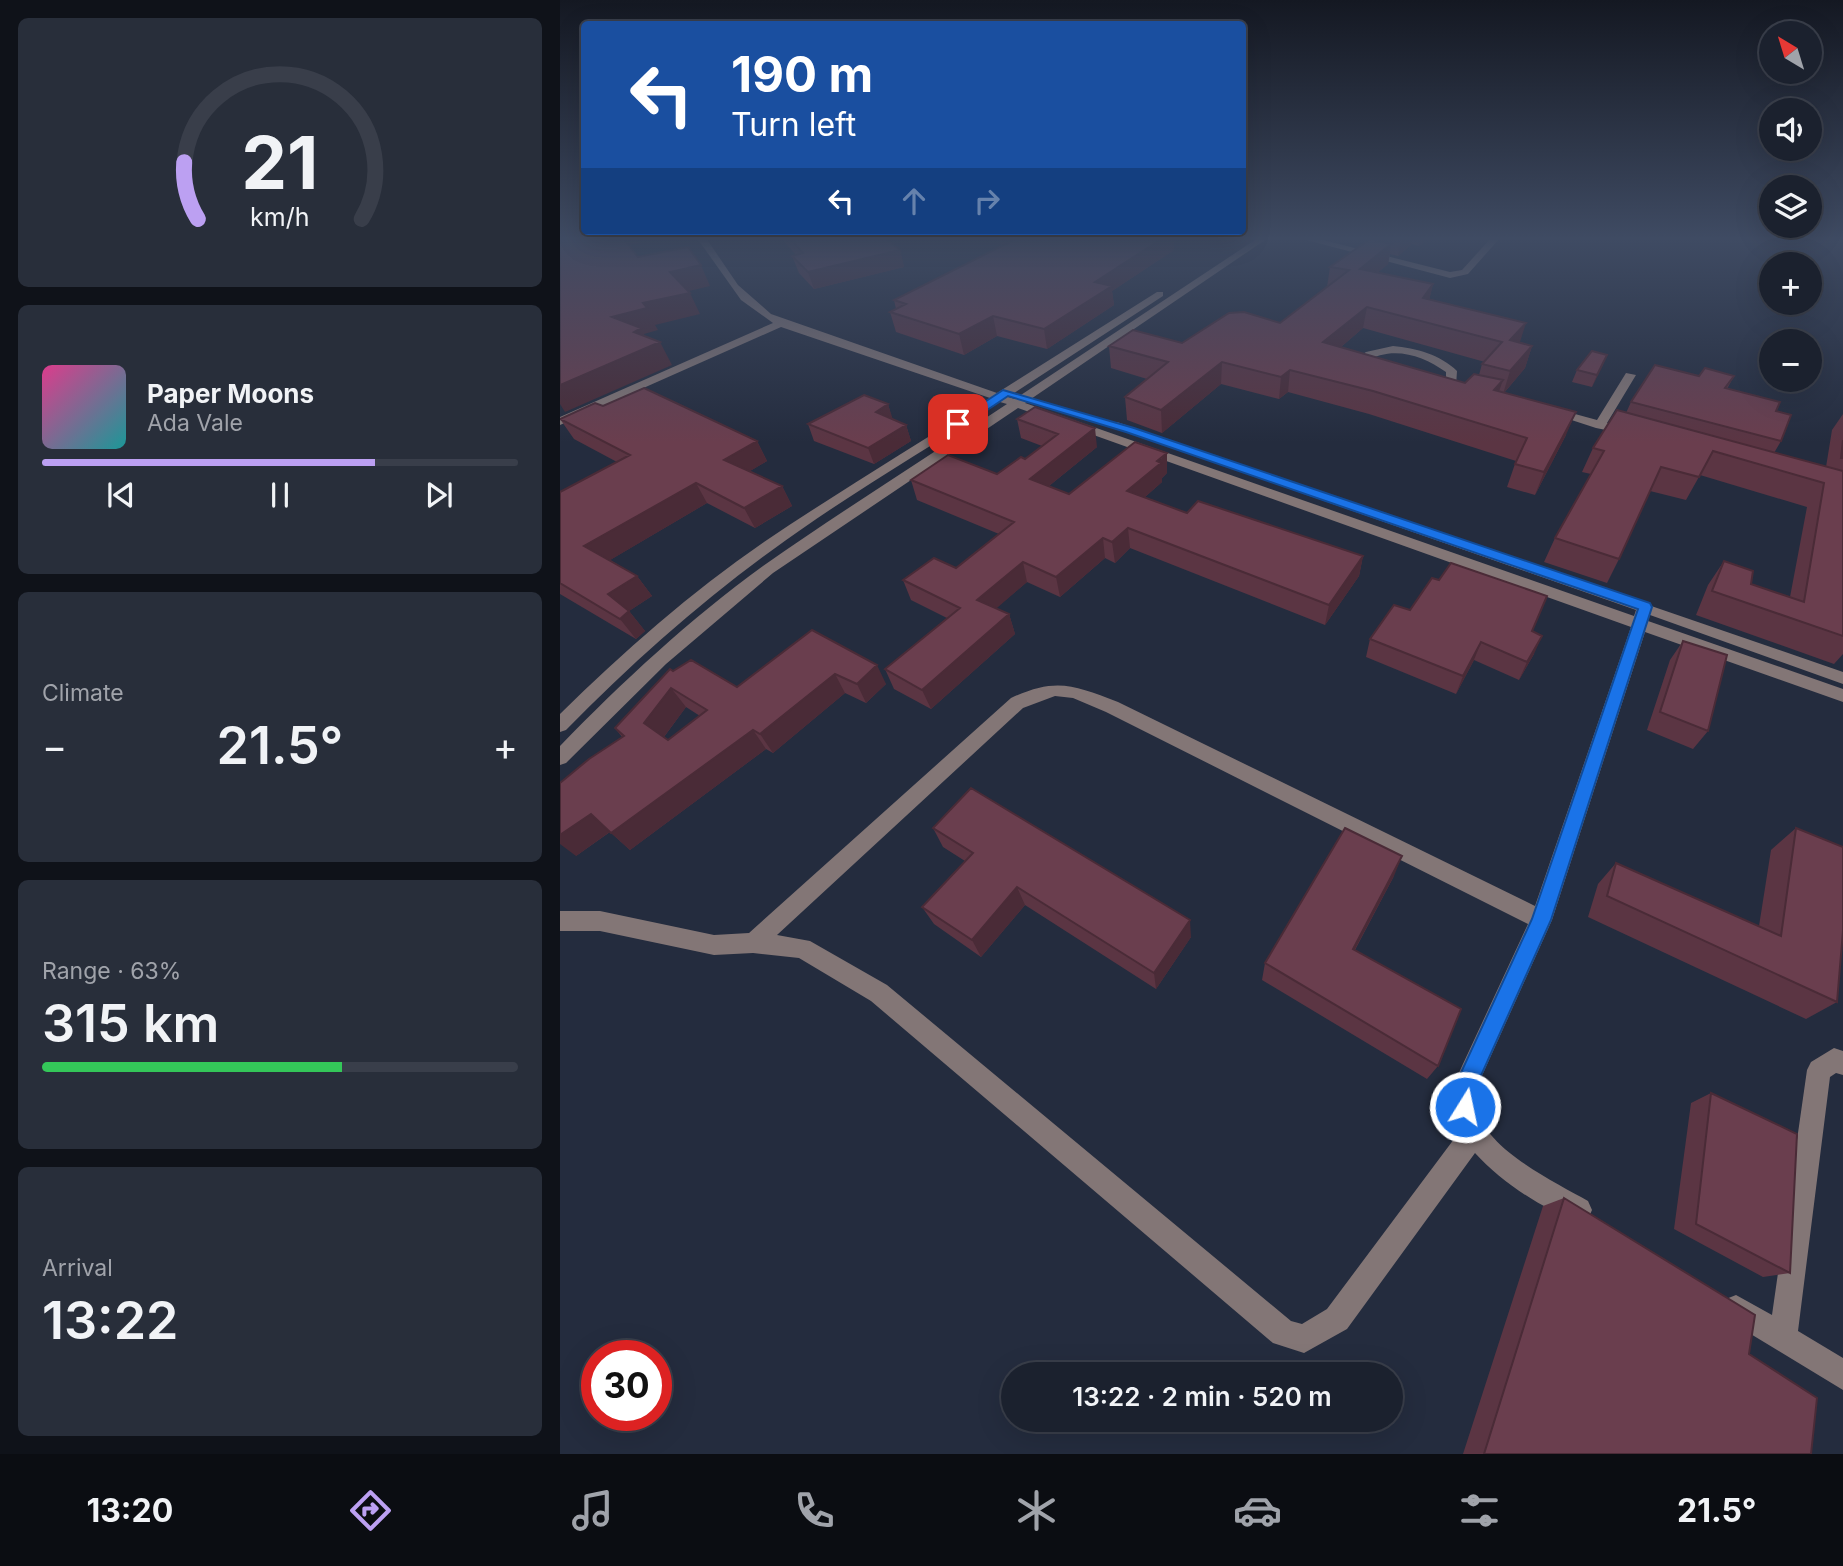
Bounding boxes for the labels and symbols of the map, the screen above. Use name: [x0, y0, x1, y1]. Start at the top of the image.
north arrow: [1759, 21, 1822, 84]
pin: [928, 394, 988, 454]
position arrow: [1428, 1070, 1502, 1144]
speed limit sign: 30: [581, 1340, 672, 1431]

